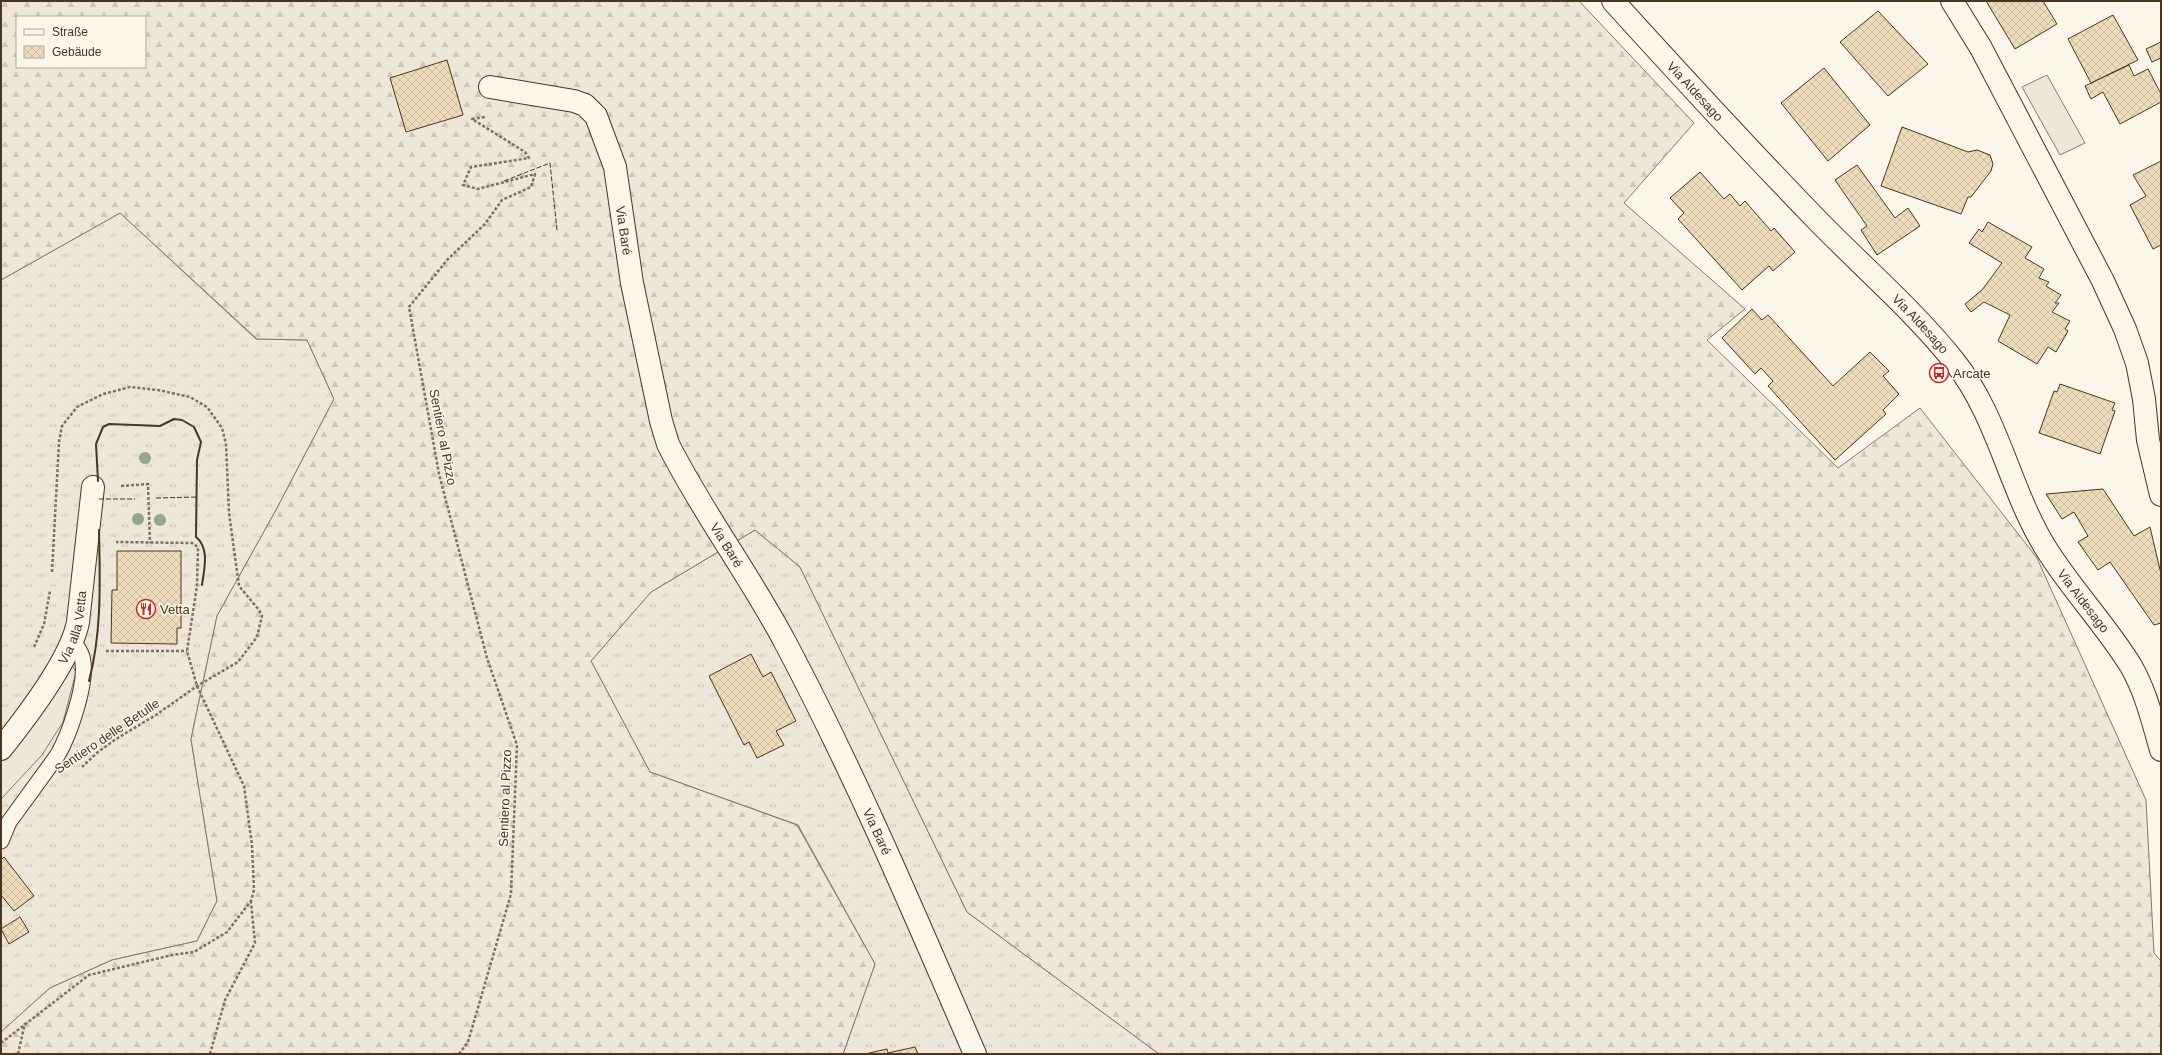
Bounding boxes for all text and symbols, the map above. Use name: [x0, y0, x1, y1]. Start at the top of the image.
legend: [16, 16, 146, 68]
text: Straße: [52, 25, 88, 39]
text: Gebäude: [52, 45, 102, 59]
street label: Via Aldesago: [1664, 58, 1727, 124]
street label: Via Baré: [613, 205, 635, 256]
street label: Via Aldesago: [1889, 291, 1952, 356]
bus stop icon: Arcate: [1928, 362, 1950, 384]
place label: Arcate: [1953, 366, 1991, 381]
street label: Sentiero al Pizzo: [426, 388, 460, 486]
street label: Via Baré: [707, 520, 747, 570]
street label: Via Aldesago: [2055, 566, 2113, 635]
street label: Via alla Vetta: [55, 589, 89, 666]
restaurant icon: Vetta: [135, 598, 157, 620]
place label: Vetta: [160, 602, 190, 617]
street label: Sentiero delle Betulle: [52, 695, 162, 777]
street label: Sentiero al Pizzo: [496, 749, 514, 847]
street label: Via Baré: [860, 806, 895, 857]

